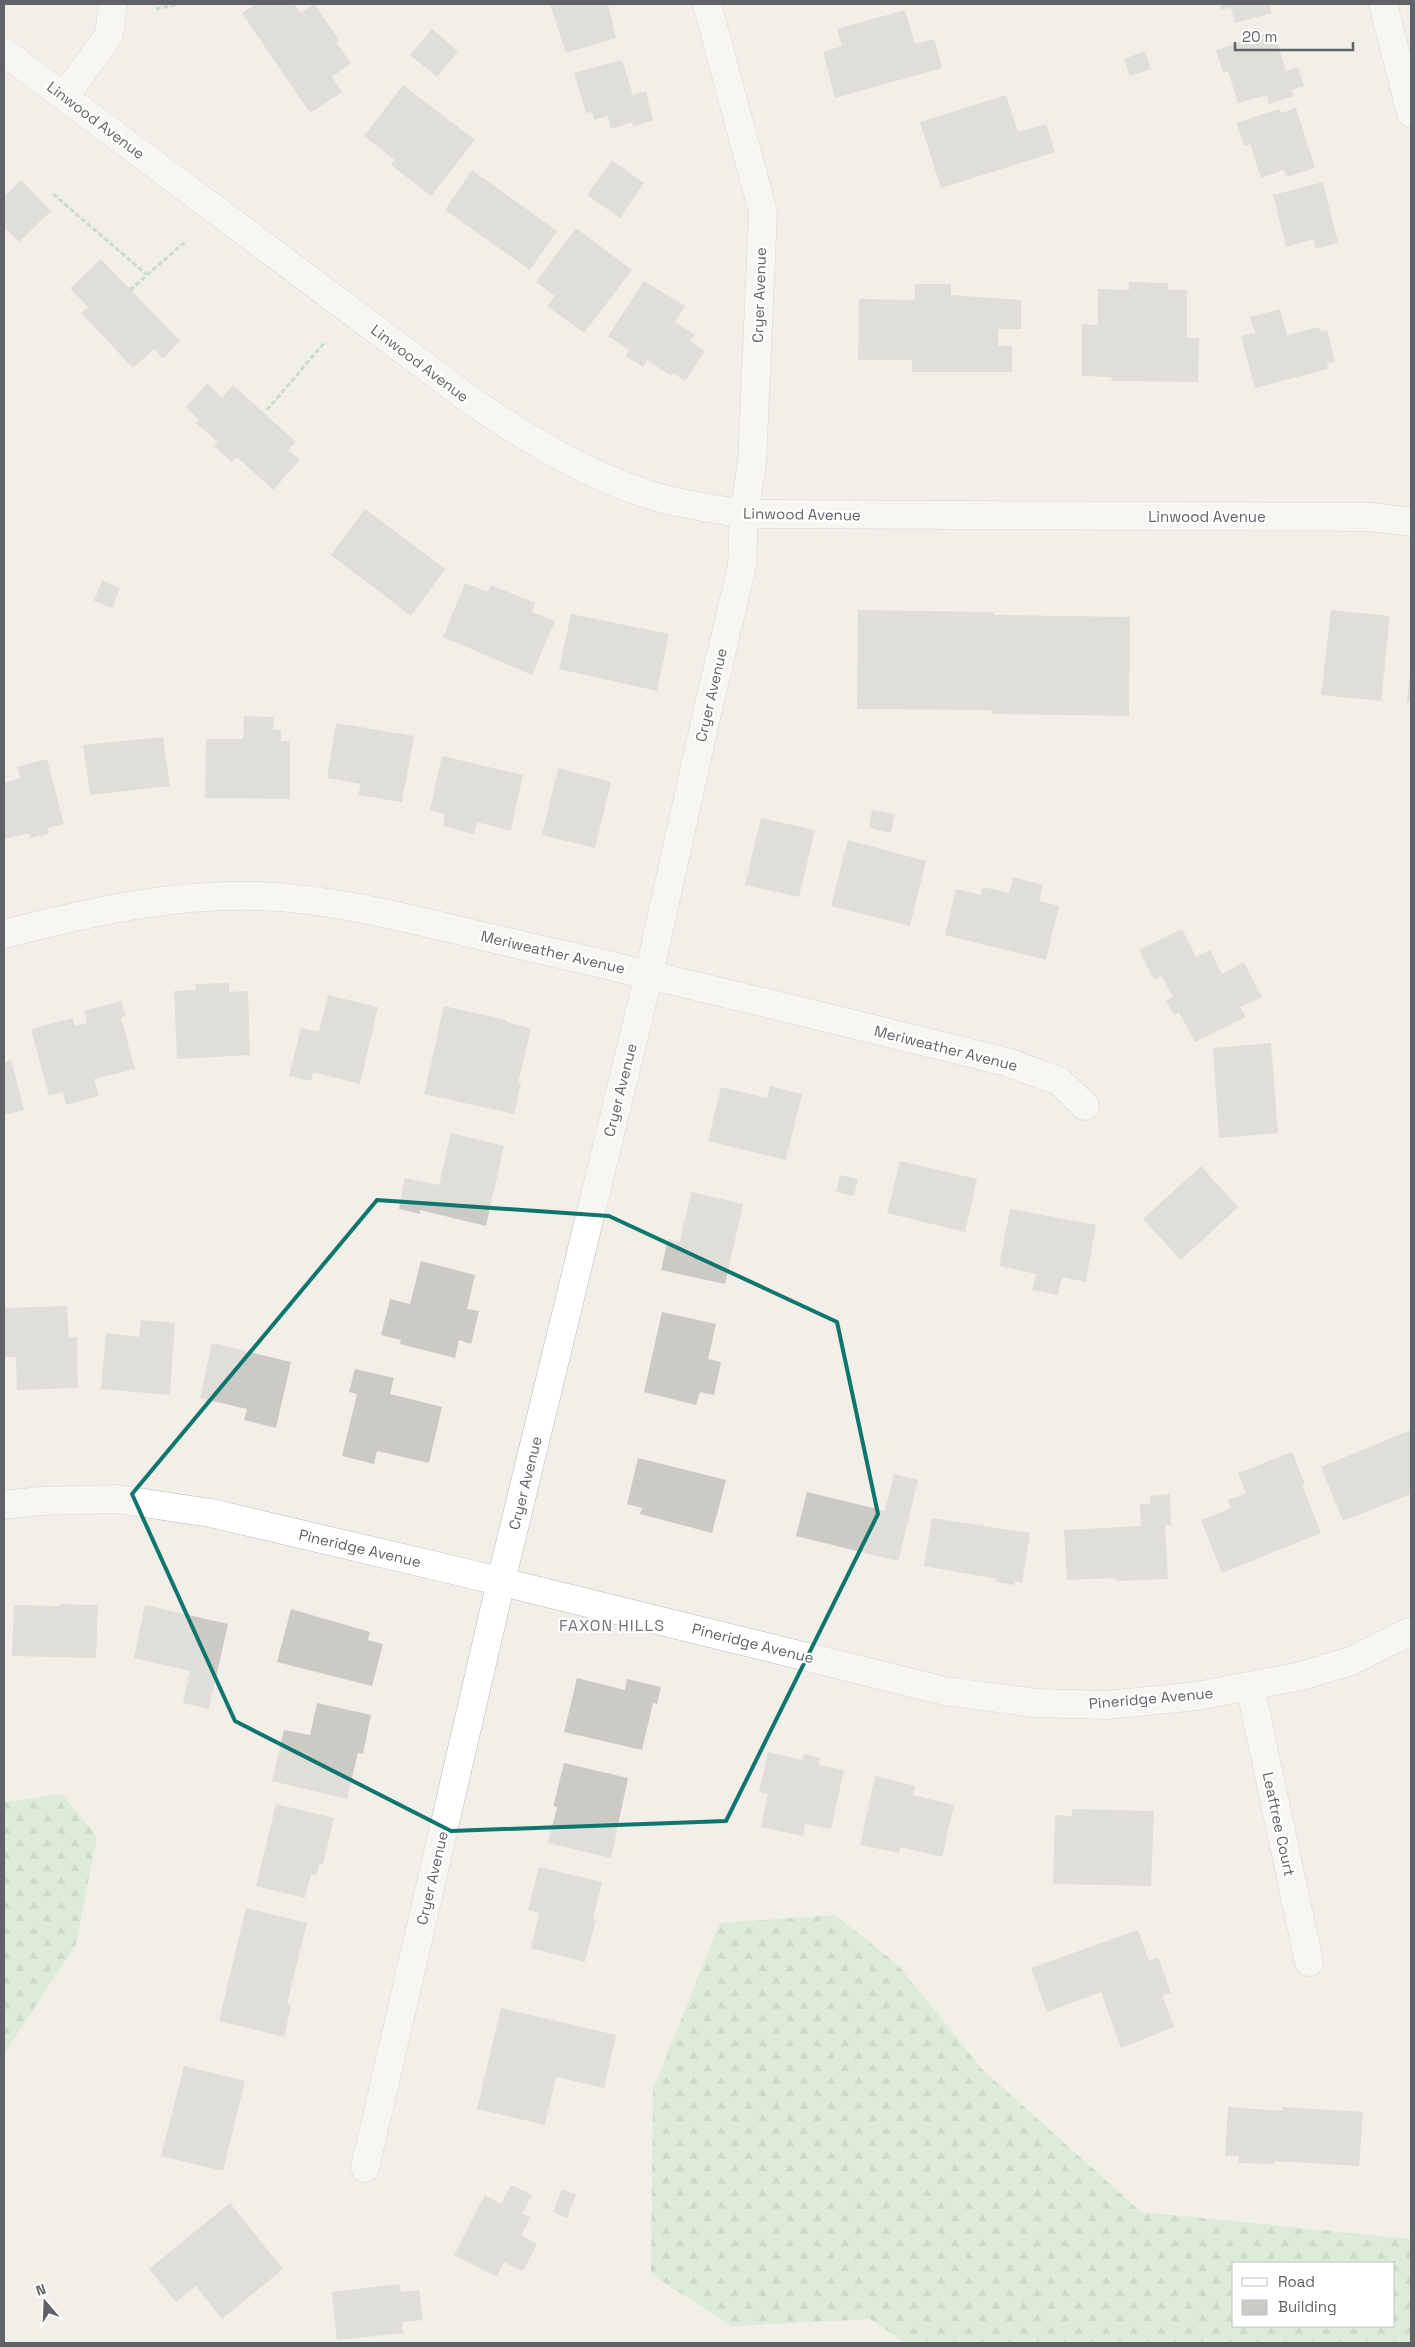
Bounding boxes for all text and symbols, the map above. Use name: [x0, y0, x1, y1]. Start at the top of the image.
scale bar: [1235, 20, 1352, 52]
text: 20 m: [1242, 27, 1277, 46]
street label: Linwood Avenue: [43, 77, 149, 163]
street label: Cryer Avenue: [748, 247, 770, 343]
street label: Linwood Avenue: [367, 320, 473, 406]
street label: Linwood Avenue: [743, 503, 861, 525]
street label: Linwood Avenue: [1148, 507, 1266, 526]
street label: Cryer Avenue: [691, 646, 731, 744]
street label: Meriweather Avenue: [479, 926, 627, 978]
street label: Meriweather Avenue: [872, 1021, 1020, 1075]
street label: Cryer Avenue: [599, 1041, 641, 1139]
street label: Cryer Avenue: [504, 1434, 546, 1532]
street label: Pineridge Avenue: [297, 1525, 423, 1571]
district label: FAXON HILLS: [559, 1615, 665, 1636]
street label: Pineridge Avenue: [690, 1619, 816, 1667]
street label: Pineridge Avenue: [1088, 1683, 1214, 1713]
street label: Leaftree Court: [1259, 1770, 1299, 1878]
street label: Cryer Avenue: [412, 1829, 452, 1927]
legend: [1232, 2262, 1395, 2327]
text: Road: [1278, 2272, 1315, 2291]
north arrow: [20, 2277, 70, 2327]
text: N: [33, 2280, 48, 2300]
text: Building: [1278, 2297, 1337, 2316]

